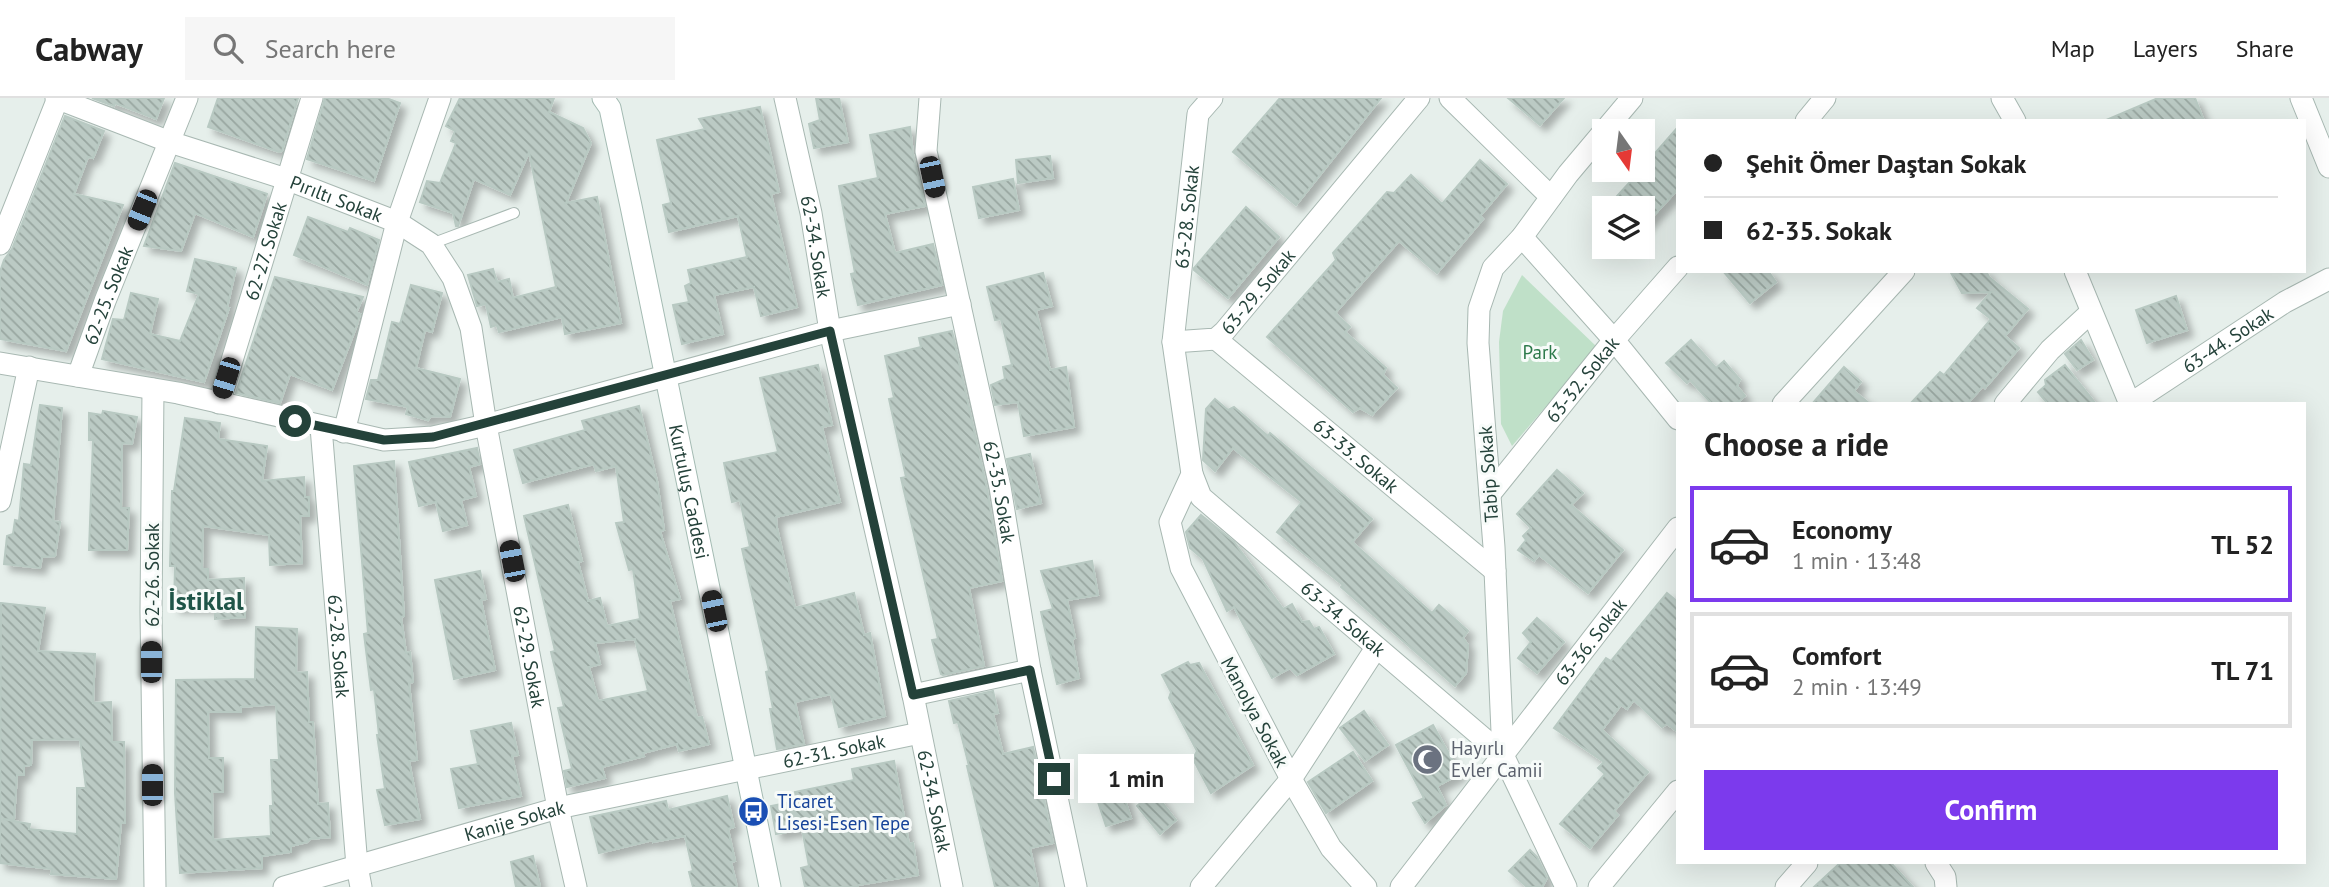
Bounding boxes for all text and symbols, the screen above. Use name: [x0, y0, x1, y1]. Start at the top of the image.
search box: [185, 17, 675, 80]
text: Cabway: [35, 27, 143, 70]
icon: search: [209, 29, 247, 67]
text: Search here: [265, 32, 396, 65]
text: Map: [2051, 33, 2095, 64]
text: Layers: [2133, 33, 2198, 64]
text: Share: [2236, 33, 2294, 64]
north arrow: [1592, 119, 1656, 182]
map controls: [1592, 119, 1655, 259]
text: Şehit Ömer Daştan Sokak: [1746, 147, 2026, 180]
car: [918, 154, 947, 200]
street label: 63-28. Sokak: [1169, 164, 1204, 270]
street label: Pırıltı Sokak: [287, 170, 386, 227]
car: [125, 187, 160, 233]
street label: 62-34. Sokak: [795, 193, 837, 300]
button: layers: [1592, 196, 1655, 259]
street label: 62-27. Sokak: [239, 199, 292, 303]
text: 62-35. Sokak: [1746, 214, 1892, 247]
street label: 62-25. Sokak: [78, 243, 138, 348]
street label: 63-29. Sokak: [1215, 244, 1300, 339]
street label: 63-44. Sokak: [2178, 301, 2278, 378]
street label: 63-32. Sokak: [1540, 332, 1624, 427]
park label: Park: [1523, 340, 1557, 364]
car: [210, 355, 243, 401]
route start: [279, 405, 311, 437]
street label: 63-33. Sokak: [1308, 413, 1404, 498]
street label: Kurtuluş Caddesi: [664, 422, 715, 561]
text: Choose a ride: [1704, 423, 1889, 465]
street label: Tabip Sokak: [1473, 425, 1503, 523]
street label: 62-35. Sokak: [978, 438, 1021, 545]
icon: car: [1708, 513, 1771, 576]
text: Economy: [1792, 513, 1892, 546]
street label: 62-26. Sokak: [140, 523, 164, 627]
text: TL 52: [2211, 528, 2274, 561]
car: [498, 538, 527, 584]
text: 1 min · 13:48: [1792, 546, 1922, 575]
street label: 63-34. Sokak: [1296, 576, 1391, 662]
district label: İstiklal: [168, 584, 244, 617]
car: [700, 588, 729, 634]
street label: 63-36. Sokak: [1549, 593, 1632, 690]
street label: 62-28. Sokak: [323, 594, 355, 699]
street label: 62-29. Sokak: [508, 603, 551, 710]
icon: car: [1708, 639, 1771, 702]
text: Comfort: [1792, 639, 1882, 672]
car: [141, 641, 162, 683]
street label: Manolya Sokak: [1216, 653, 1294, 771]
text: TL 71: [2211, 654, 2274, 687]
text: 2 min · 13:49: [1792, 672, 1922, 701]
street label: 62-31. Sokak: [781, 729, 887, 773]
place label: Hayırlı Evler Camii: [1451, 736, 1543, 782]
mosque icon: Hayırlı Evler Camii: [1411, 742, 1445, 776]
street label: 62-34. Sokak: [912, 748, 957, 854]
callout: 1 min: [1078, 754, 1194, 804]
route end: [1038, 763, 1070, 795]
car: [142, 764, 163, 806]
text: 1 min: [1108, 764, 1164, 793]
button: Confirm: [1704, 770, 2278, 850]
place label: Ticaret Lisesi-Esen Tepe: [777, 789, 910, 835]
street label: Kanije Sokak: [461, 795, 567, 846]
bus stop icon: Ticaret Lisesi-Esen Tepe: [737, 795, 771, 829]

